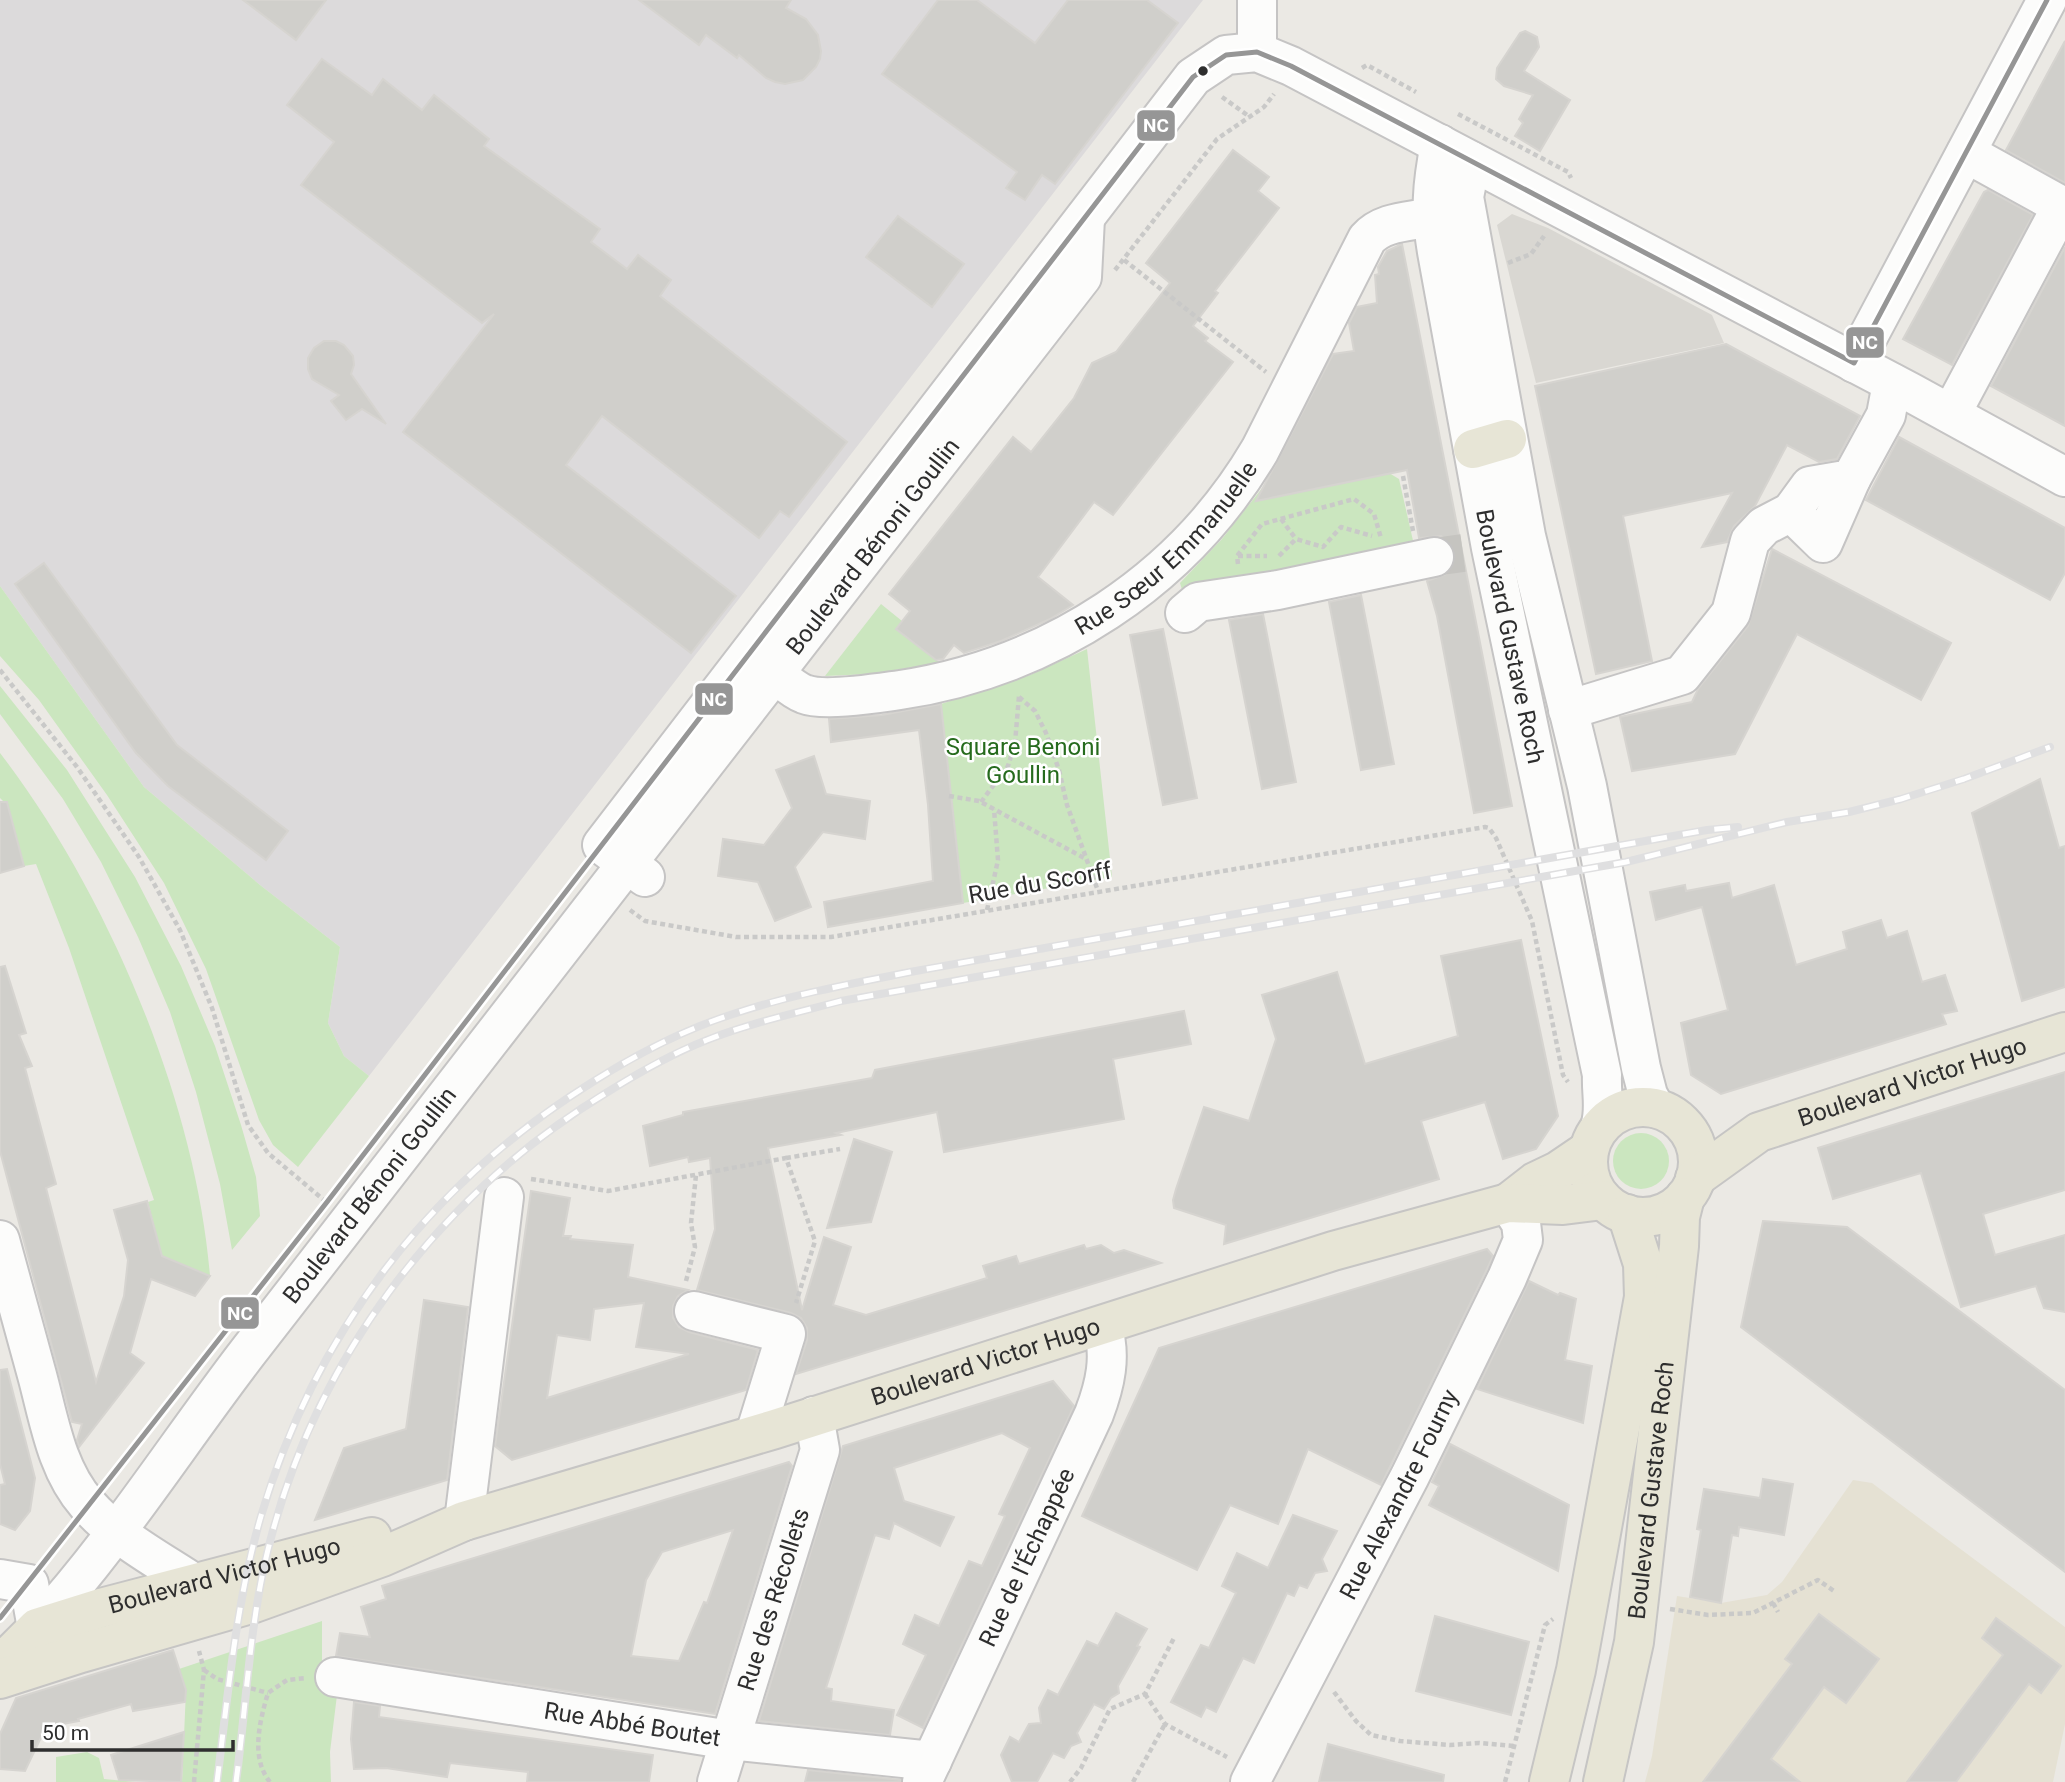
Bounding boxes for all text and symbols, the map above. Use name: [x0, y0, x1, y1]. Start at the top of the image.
unlabelled marker: [1196, 64, 1210, 78]
line badge: NC: [1136, 109, 1176, 142]
text: NC: [1143, 114, 1169, 137]
line badge: NC: [1845, 326, 1885, 359]
text: NC: [1852, 331, 1878, 354]
street label: Boulevard Bénoni Goullin: [780, 433, 965, 660]
street label: Rue Sœur Emmanuelle: [1070, 456, 1263, 641]
street label: Boulevard Gustave Roch: [1470, 507, 1550, 766]
line badge: NC: [694, 682, 734, 716]
text: NC: [701, 688, 727, 711]
park label: Square Benoni Goullin: [946, 733, 1100, 789]
street label: Rue du Scorff: [966, 857, 1114, 909]
street label: Boulevard Victor Hugo: [1794, 1032, 2030, 1132]
street label: Boulevard Bénoni Goullin: [277, 1082, 462, 1309]
line badge: NC: [220, 1296, 260, 1330]
text: NC: [227, 1302, 253, 1325]
street label: Boulevard Victor Hugo: [867, 1312, 1104, 1411]
street label: Boulevard Gustave Roch: [1623, 1360, 1680, 1621]
street label: Rue Alexandre Fourny: [1334, 1384, 1465, 1604]
street label: Rue de l'Échappée: [973, 1464, 1081, 1651]
street label: Rue des Récollets: [732, 1505, 815, 1694]
street label: Boulevard Victor Hugo: [105, 1532, 344, 1619]
street label: Rue Abbé Boutet: [542, 1697, 723, 1752]
scale bar: [32, 1708, 233, 1752]
text: 50 m: [42, 1721, 89, 1745]

